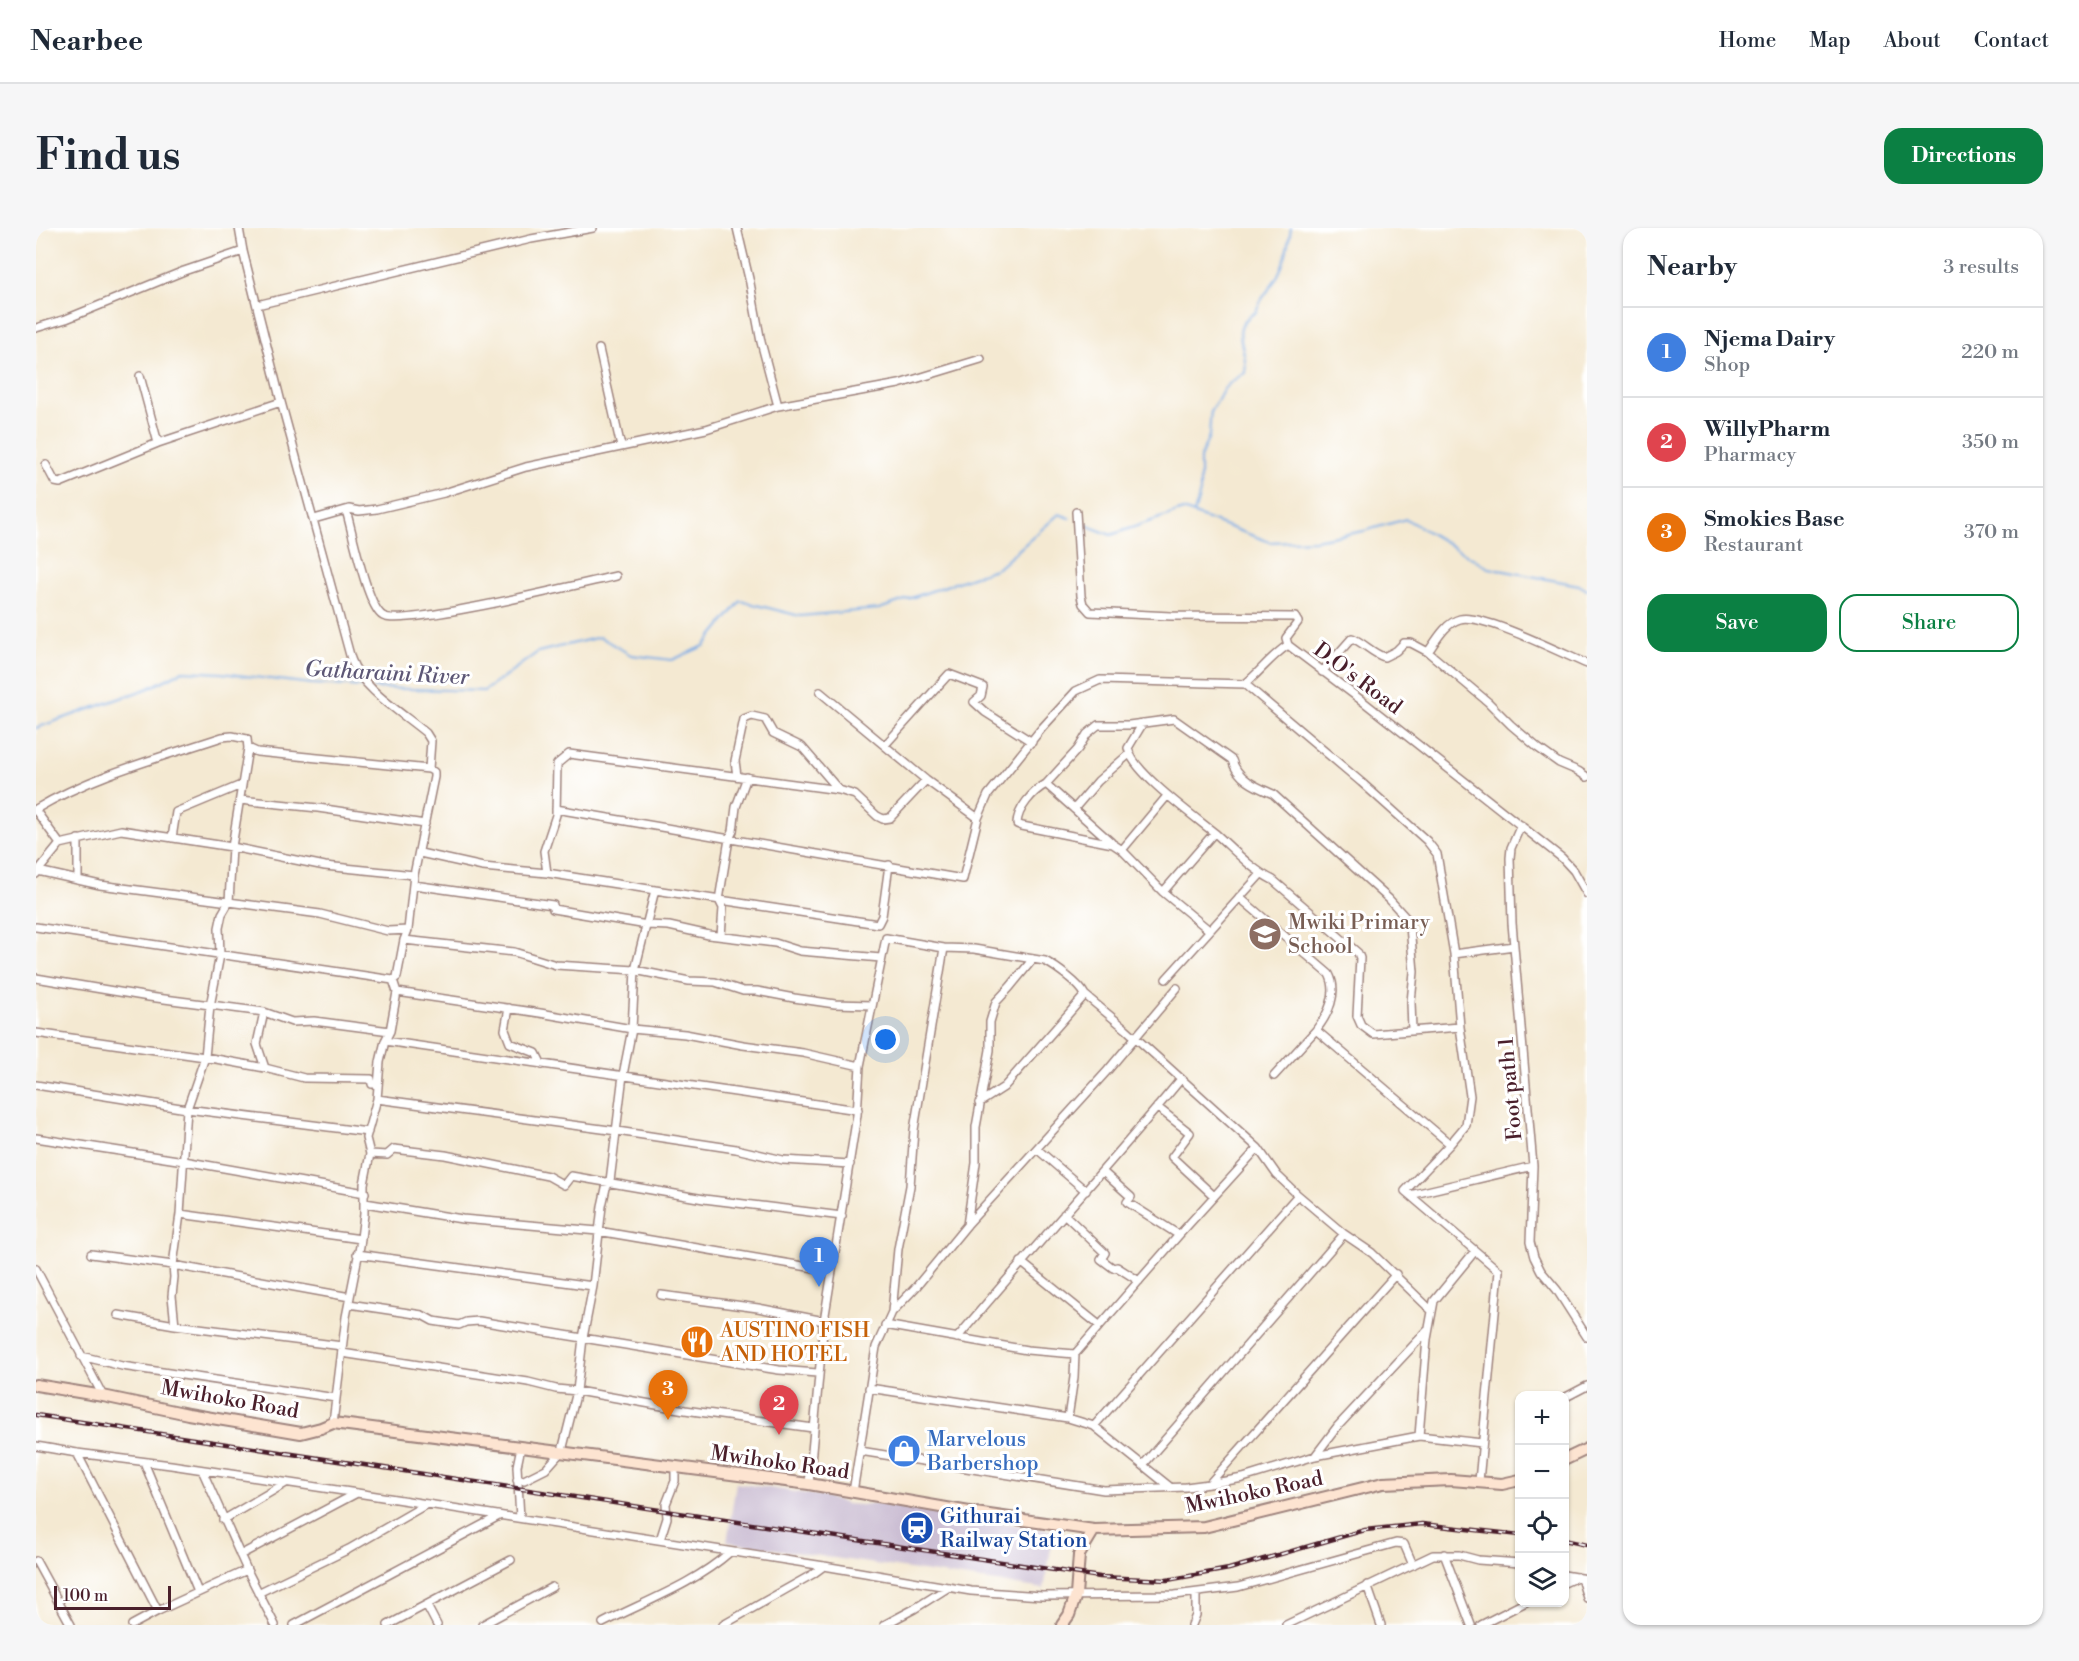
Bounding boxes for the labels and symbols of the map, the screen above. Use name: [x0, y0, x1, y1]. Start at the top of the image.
street label: D.O's Road: [1308, 637, 1407, 721]
water label: Gatharaini River: [304, 656, 471, 691]
place label: Mwiki Primary School: [1288, 910, 1431, 960]
school or university icon: Mwiki Primary School: [1247, 916, 1283, 952]
your location: [871, 1025, 900, 1054]
street label: Foot path 1: [1494, 1036, 1528, 1142]
pin: 1: [800, 1238, 838, 1287]
place label: AUSTINO FISH AND HOTEL: [719, 1318, 870, 1368]
restaurant icon: AUSTINO FISH AND HOTEL: [679, 1324, 715, 1360]
pin: 3: [648, 1370, 688, 1420]
street label: Mwihoko Road: [159, 1375, 301, 1425]
pin: 2: [760, 1386, 798, 1435]
place label: Marvelous Barbershop: [926, 1427, 1039, 1477]
shop icon: Marvelous Barbershop: [886, 1433, 922, 1469]
street label: Mwihoko Road: [709, 1440, 851, 1486]
street label: Mwihoko Road: [1183, 1466, 1325, 1520]
place label: Githurai Railway Station: [940, 1504, 1088, 1554]
station icon: Githurai Railway Station: [899, 1510, 935, 1546]
scale bar: [54, 1583, 171, 1610]

